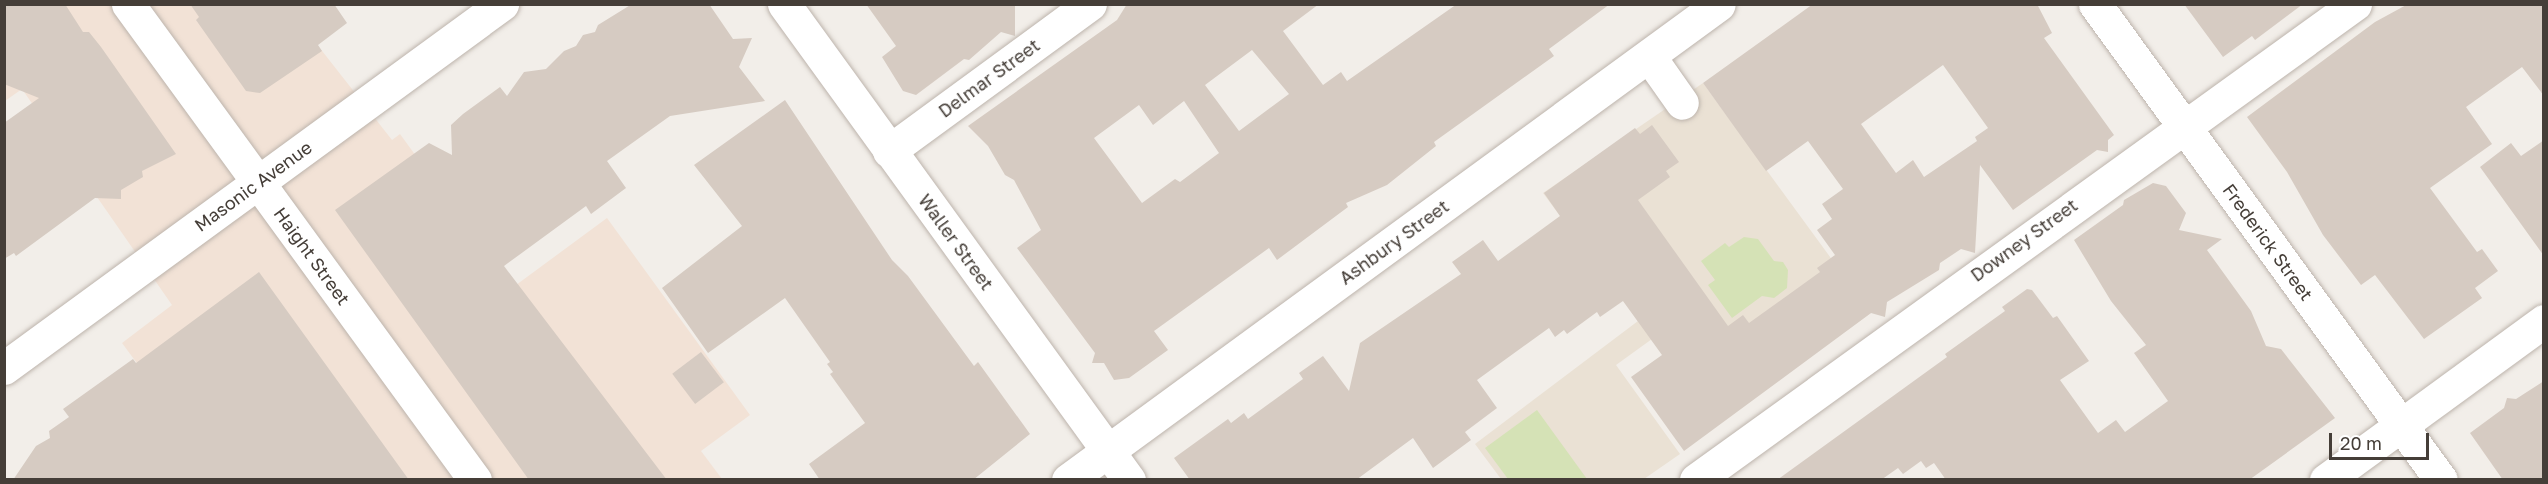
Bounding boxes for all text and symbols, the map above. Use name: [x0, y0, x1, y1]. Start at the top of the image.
street label: Delmar Street: [934, 34, 1044, 122]
street label: Masonic Avenue: [190, 136, 316, 236]
street label: Frederick Street: [2218, 179, 2318, 305]
street label: Waller Street: [914, 190, 998, 294]
street label: Downey Street: [1966, 194, 2082, 286]
street label: Ashbury Street: [1335, 195, 1453, 289]
street label: Haight Street: [269, 203, 355, 309]
scale bar: [2332, 421, 2432, 459]
text: 20 m: [2340, 432, 2382, 454]

